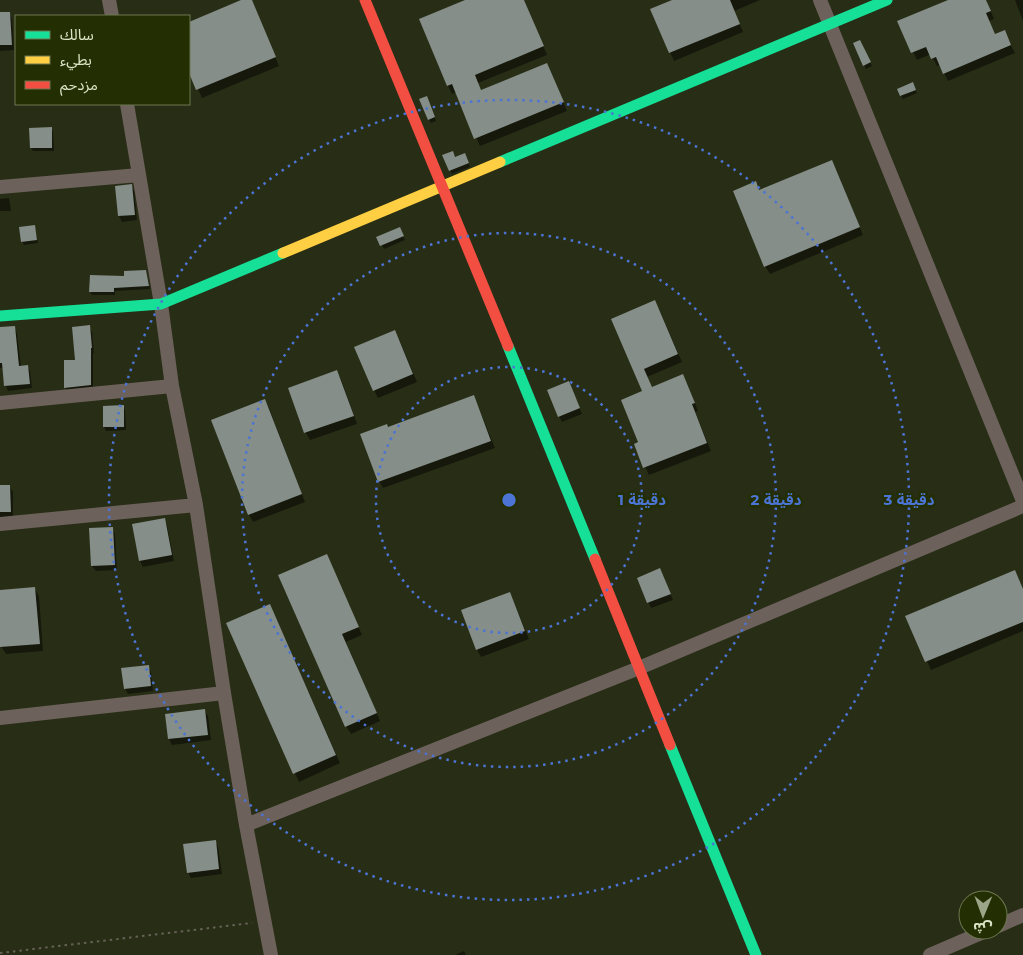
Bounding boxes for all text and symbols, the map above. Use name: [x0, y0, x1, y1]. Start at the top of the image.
legend: [15, 15, 190, 105]
text: سالك: [60, 25, 94, 44]
text: بطيء: [60, 50, 92, 71]
text: مزدحم: [60, 75, 98, 96]
text: 1 دقيقة: [618, 490, 666, 509]
text: 2 دقيقة: [751, 490, 802, 509]
text: 3 دقيقة: [883, 490, 935, 509]
centre of rings: [500, 491, 518, 509]
north arrow: [958, 890, 1008, 940]
text: ش: [973, 919, 993, 937]

